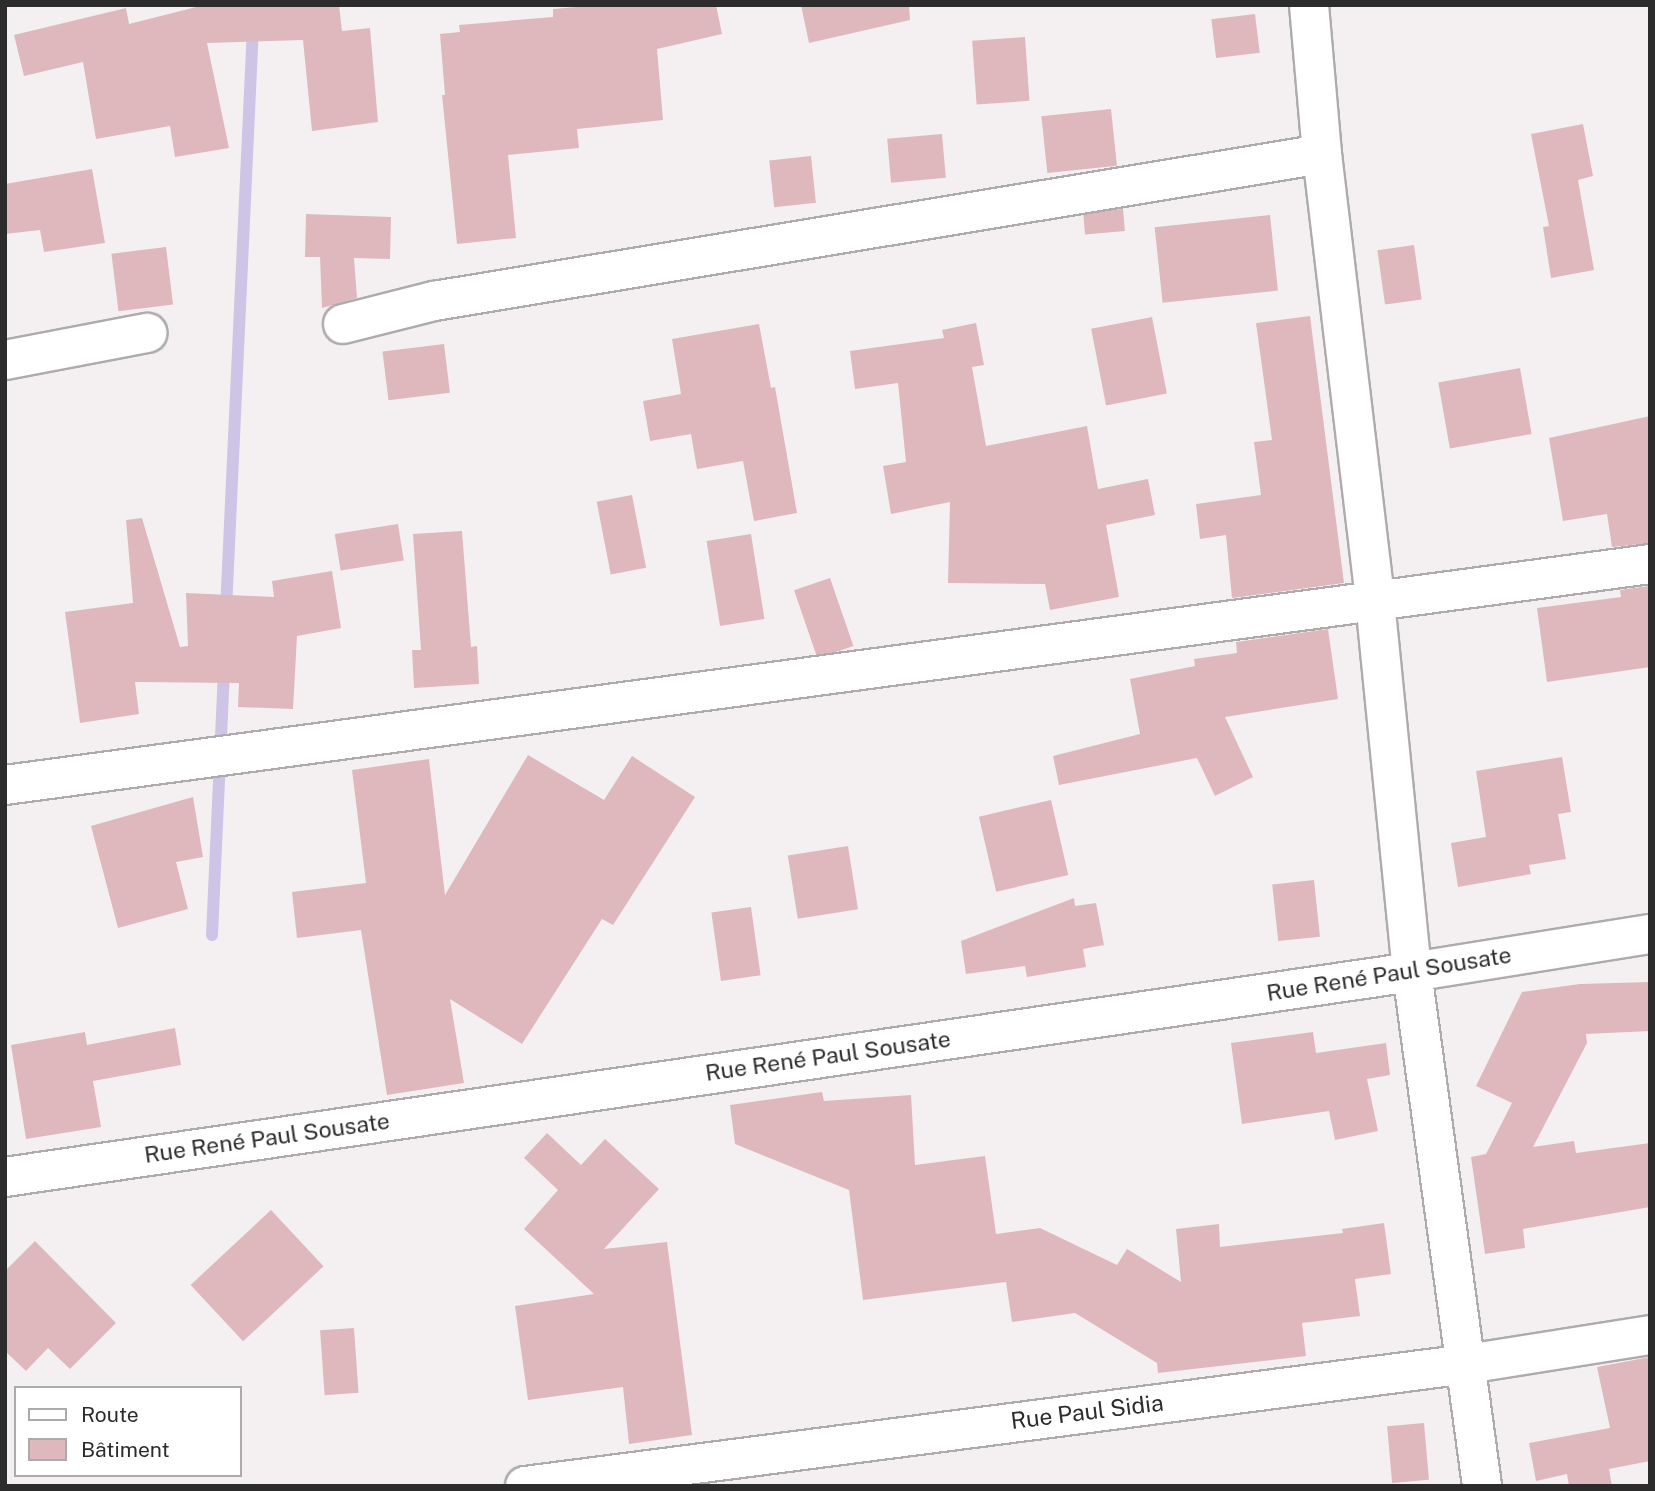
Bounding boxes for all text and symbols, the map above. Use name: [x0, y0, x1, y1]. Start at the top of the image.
street label: Rue René Paul Sousate: [1264, 941, 1514, 1007]
street label: Rue René Paul Sousate: [703, 1025, 953, 1087]
street label: Rue René Paul Sousate: [142, 1107, 392, 1169]
legend: [14, 1386, 242, 1477]
street label: Rue Paul Sidia: [1009, 1389, 1165, 1435]
text: Route: [81, 1402, 139, 1427]
text: Bâtiment: [81, 1437, 170, 1462]

